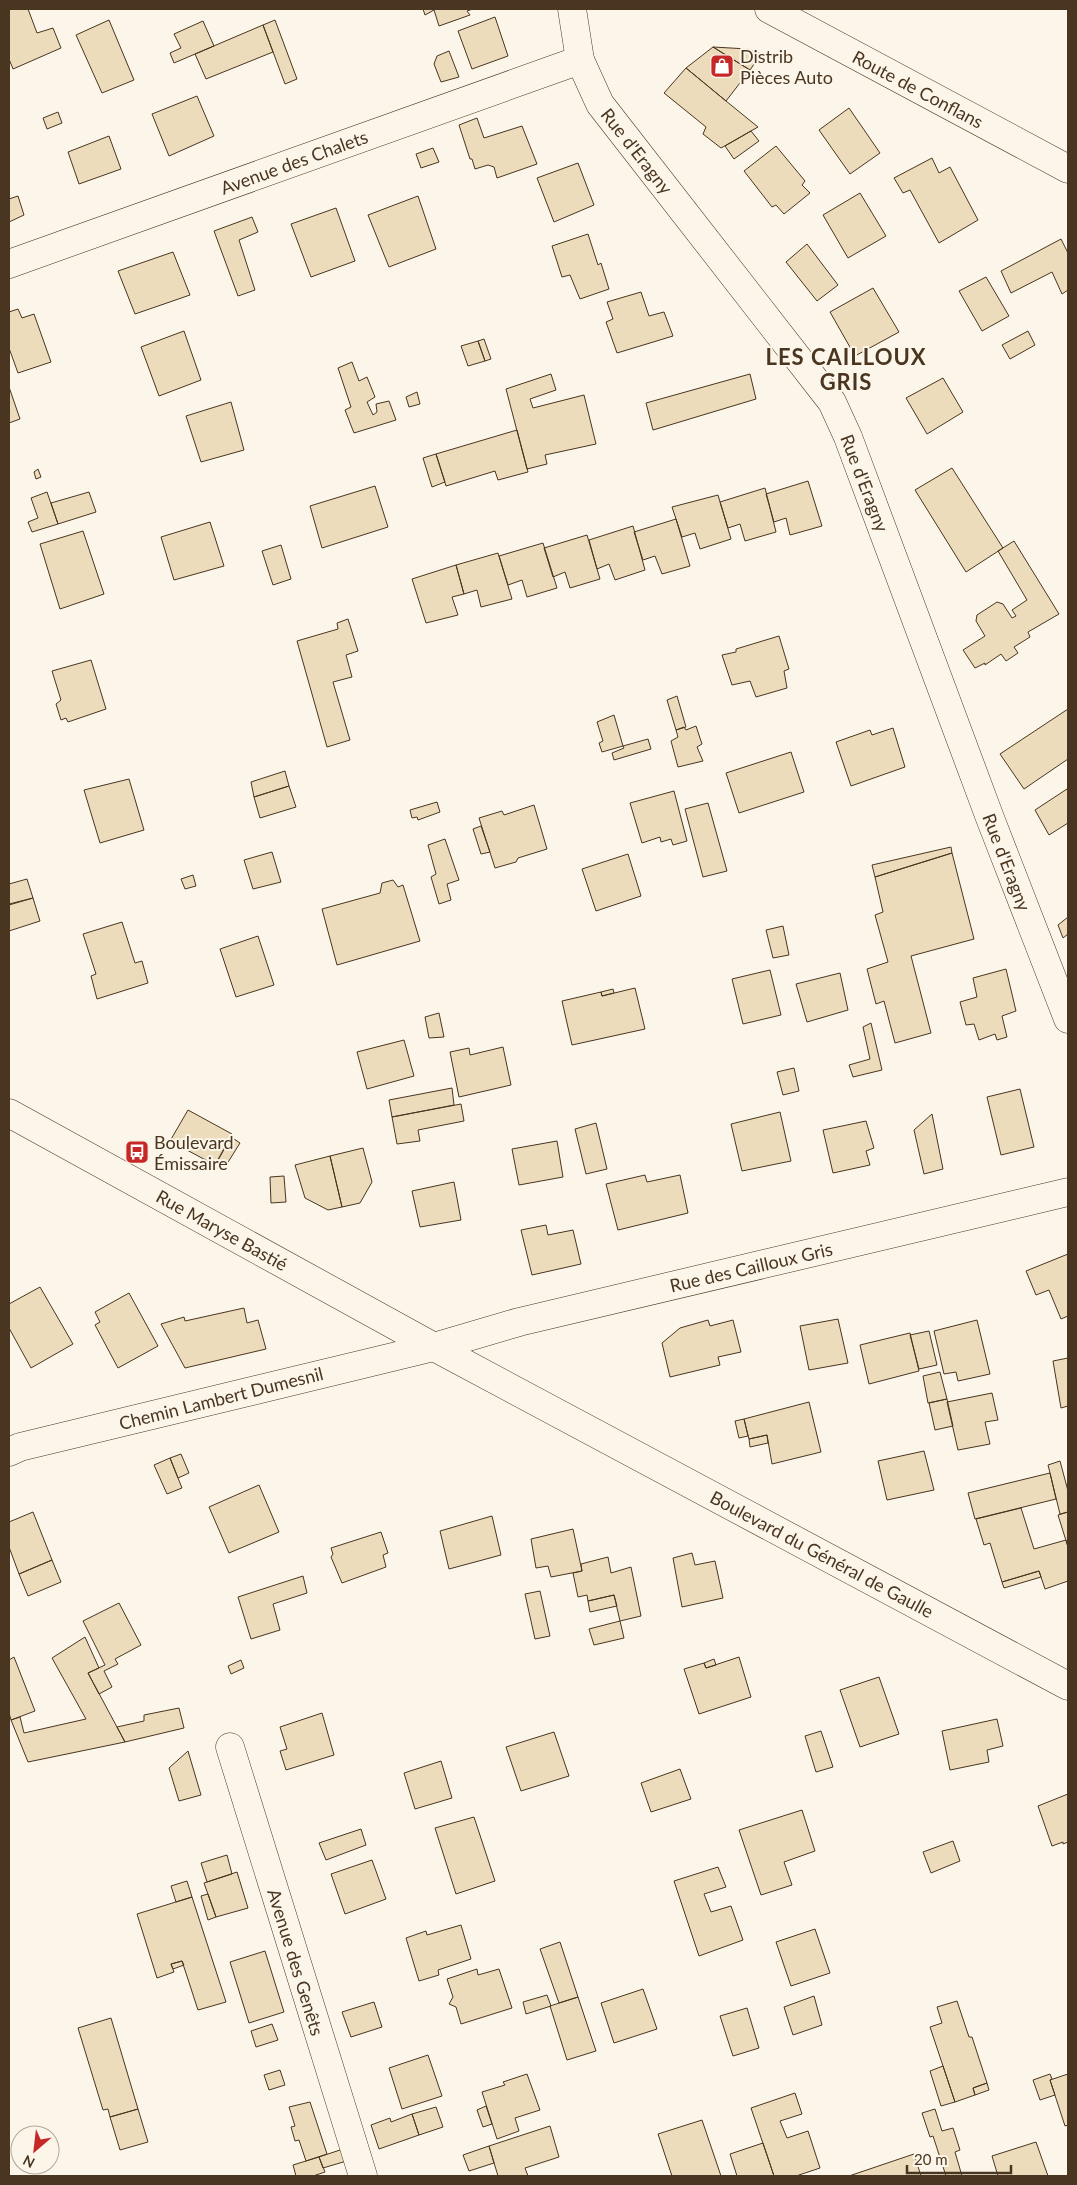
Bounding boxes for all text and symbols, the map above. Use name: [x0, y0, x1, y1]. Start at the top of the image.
place label: Distrib Pièces Auto: [740, 45, 833, 88]
street label: Route de Conflans: [849, 45, 987, 133]
shop icon: Distrib Pièces Auto: [709, 53, 735, 79]
street label: Rue d'Eragny: [597, 104, 678, 199]
street label: Avenue des Chalets: [217, 125, 371, 199]
district label: LES CAILLOUX GRIS: [765, 343, 927, 395]
street label: Rue d'Eragny: [836, 431, 894, 536]
street label: Rue d'Eragny: [978, 810, 1036, 915]
place label: Boulevard Émissaire: [154, 1131, 234, 1174]
bus stop icon: Boulevard Émissaire: [124, 1139, 150, 1165]
street label: Rue Maryse Bastié: [152, 1185, 292, 1275]
street label: Rue des Cailloux Gris: [668, 1238, 835, 1296]
street label: Chemin Lambert Dumesnil: [117, 1362, 325, 1434]
street label: Boulevard du Général de Gaulle: [707, 1486, 937, 1622]
street label: Avenue des Genêts: [263, 1886, 329, 2038]
north arrow: [10, 2125, 60, 2175]
scale bar: [907, 2142, 1011, 2174]
text: 20 m: [914, 2150, 948, 2168]
text: N: [20, 2152, 37, 2172]

